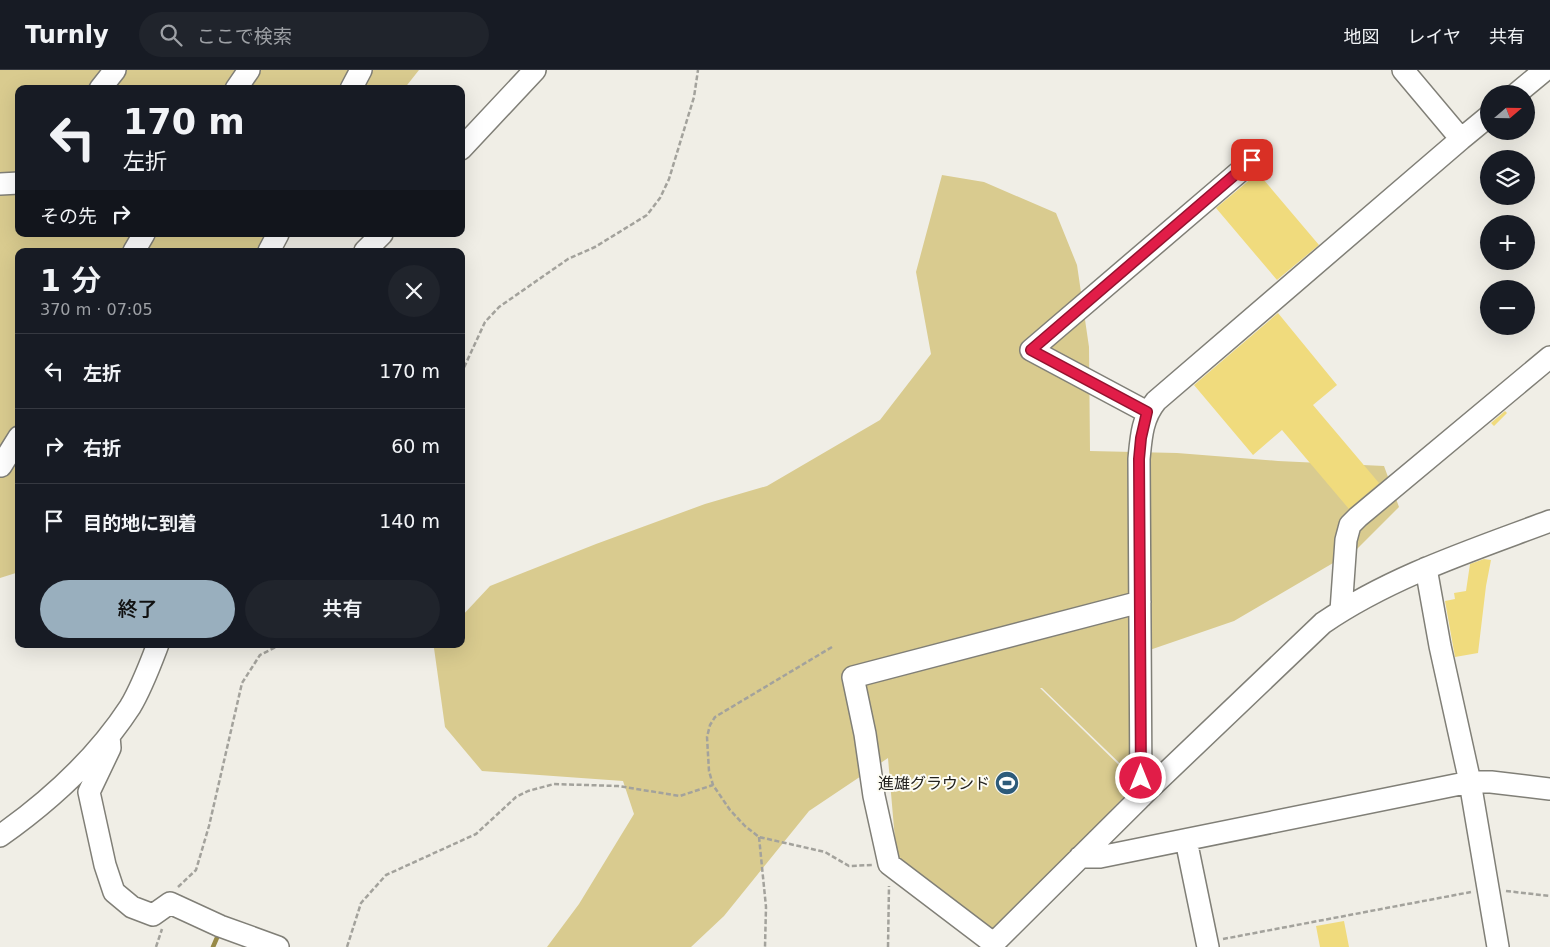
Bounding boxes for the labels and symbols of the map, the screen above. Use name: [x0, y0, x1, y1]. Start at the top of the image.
north arrow: [1480, 85, 1535, 140]
pin: [1231, 139, 1273, 181]
position arrow: [1114, 751, 1166, 803]
sports icon: 進雄グラウンド: [994, 770, 1020, 796]
place label: 進雄グラウンド: [878, 774, 990, 793]

